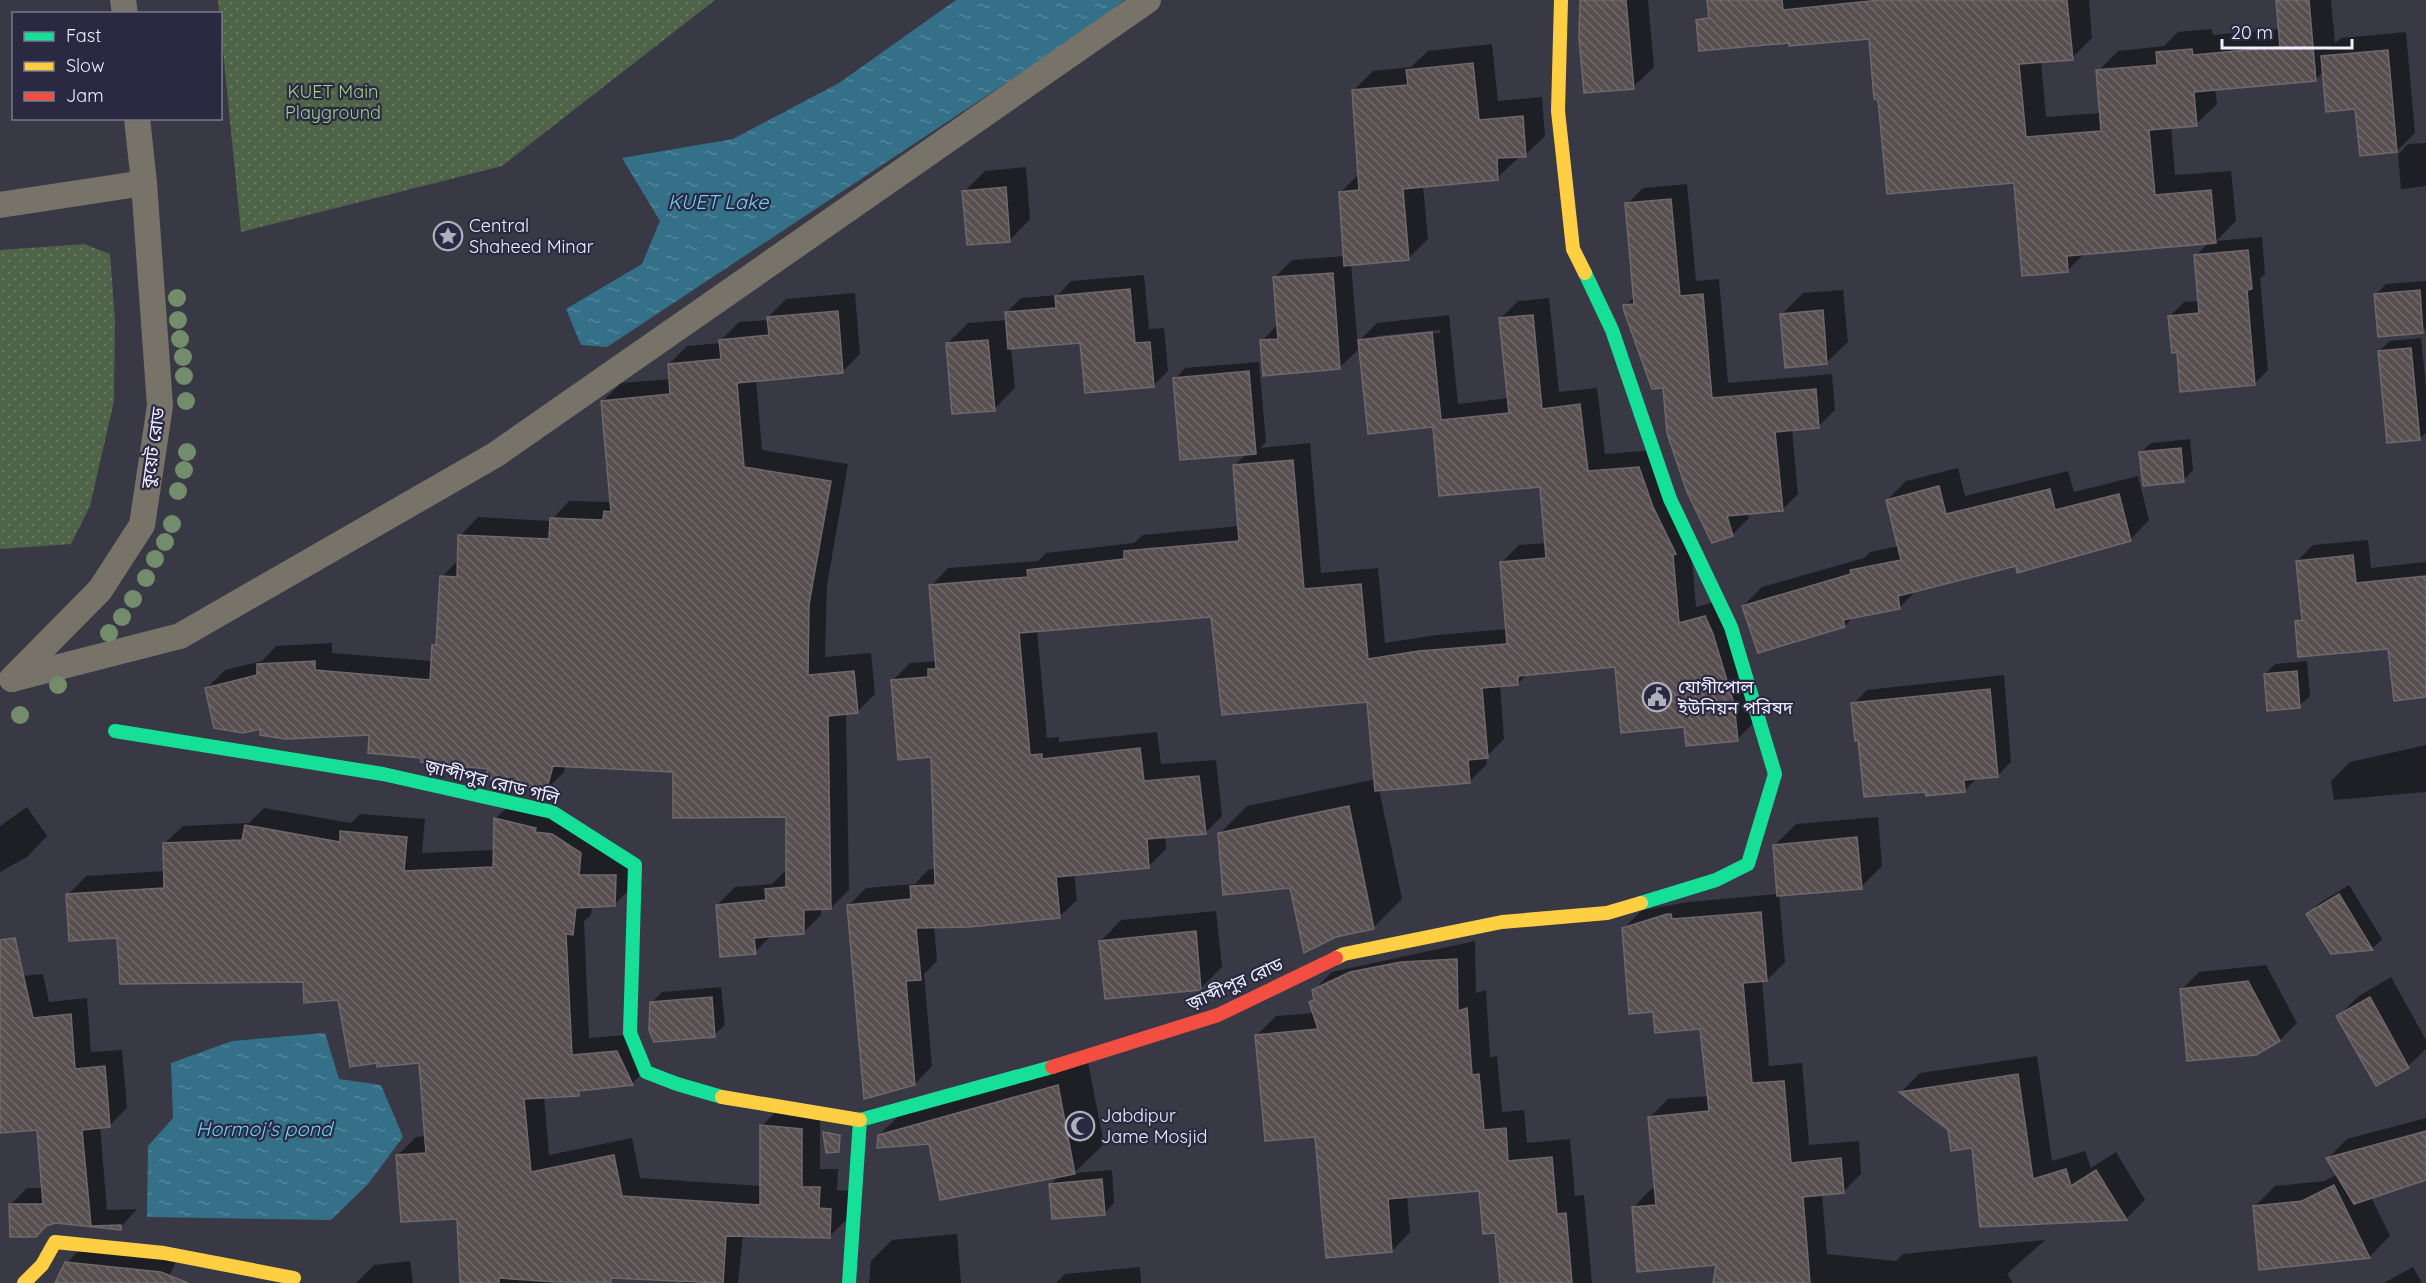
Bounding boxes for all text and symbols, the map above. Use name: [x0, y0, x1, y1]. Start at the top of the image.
legend: [12, 12, 222, 120]
scale bar: [2222, 12, 2352, 50]
text: 20 m: [2231, 21, 2273, 44]
text: Fast: [66, 24, 101, 47]
text: Slow: [66, 54, 104, 77]
park label: KUET Main Playground: [285, 80, 381, 124]
text: Jam: [66, 84, 104, 107]
water label: KUET Lake: [668, 189, 769, 214]
place label: Central Shaheed Minar: [469, 214, 594, 258]
place icon: Central Shaheed Minar: [432, 220, 464, 252]
street label: কুয়েট রোড: [135, 406, 170, 491]
place label: যোগীপোল ইউনিয়ন পরিষদ: [1677, 675, 1794, 719]
public building icon: যোগীপোল ইউনিয়ন পরিষদ: [1641, 681, 1673, 713]
street label: জ়াব্দীপুর রোড গলি: [422, 753, 562, 810]
street label: জ়াব্দীপুর রোড: [1182, 952, 1287, 1015]
place label: Jabdipur Jame Mosjid: [1101, 1104, 1208, 1148]
mosque icon: Jabdipur Jame Mosjid: [1064, 1110, 1096, 1142]
water label: Hormoj's pond: [196, 1116, 335, 1141]

